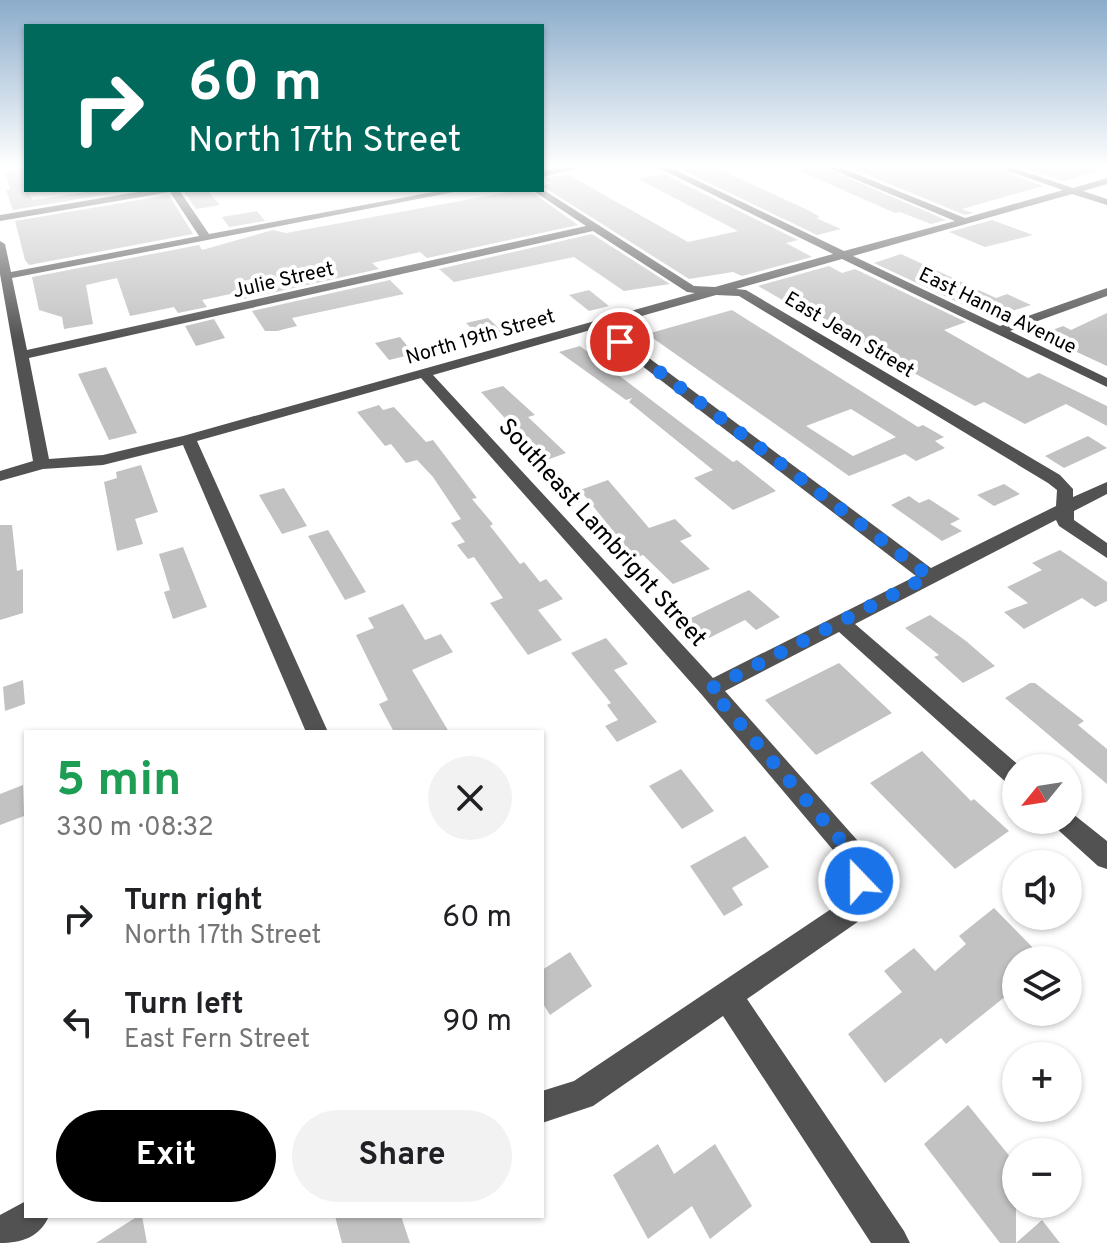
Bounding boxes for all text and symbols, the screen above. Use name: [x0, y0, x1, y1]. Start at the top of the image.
text: 60 m: [188, 50, 322, 120]
icon: right: [56, 56, 160, 160]
text: North 17th Street: [188, 119, 461, 165]
street label: Julie Street: [230, 257, 337, 305]
street label: East Hanna Avenue: [914, 262, 1080, 361]
street label: East Jean Street: [779, 287, 919, 385]
street label: North 19th Street: [403, 304, 558, 372]
pin: [586, 308, 654, 376]
icon: arrive: [598, 320, 642, 364]
street label: Southeast Lambright Street: [491, 413, 712, 654]
text: 5 min: [56, 752, 181, 812]
north arrow: [1002, 754, 1082, 834]
map controls: [1002, 754, 1082, 1218]
button: close: [428, 756, 512, 840]
text: 330 m · 08:32: [56, 812, 214, 845]
position arrow: [817, 839, 901, 923]
button: sound: [1002, 850, 1082, 930]
text: Turn right: [124, 883, 262, 920]
icon: right: [56, 896, 100, 940]
text: 60 m: [442, 900, 512, 937]
text: North 17th Street: [124, 920, 321, 953]
button: layers: [1002, 946, 1082, 1026]
text: Turn left: [124, 987, 244, 1024]
icon: left: [56, 1000, 100, 1044]
text: 90 m: [443, 1004, 512, 1041]
text: East Fern Street: [124, 1024, 310, 1057]
button: +: [1002, 1042, 1082, 1122]
button: Exit: [56, 1110, 276, 1202]
button: Share: [292, 1110, 512, 1202]
button: −: [1002, 1138, 1082, 1218]

